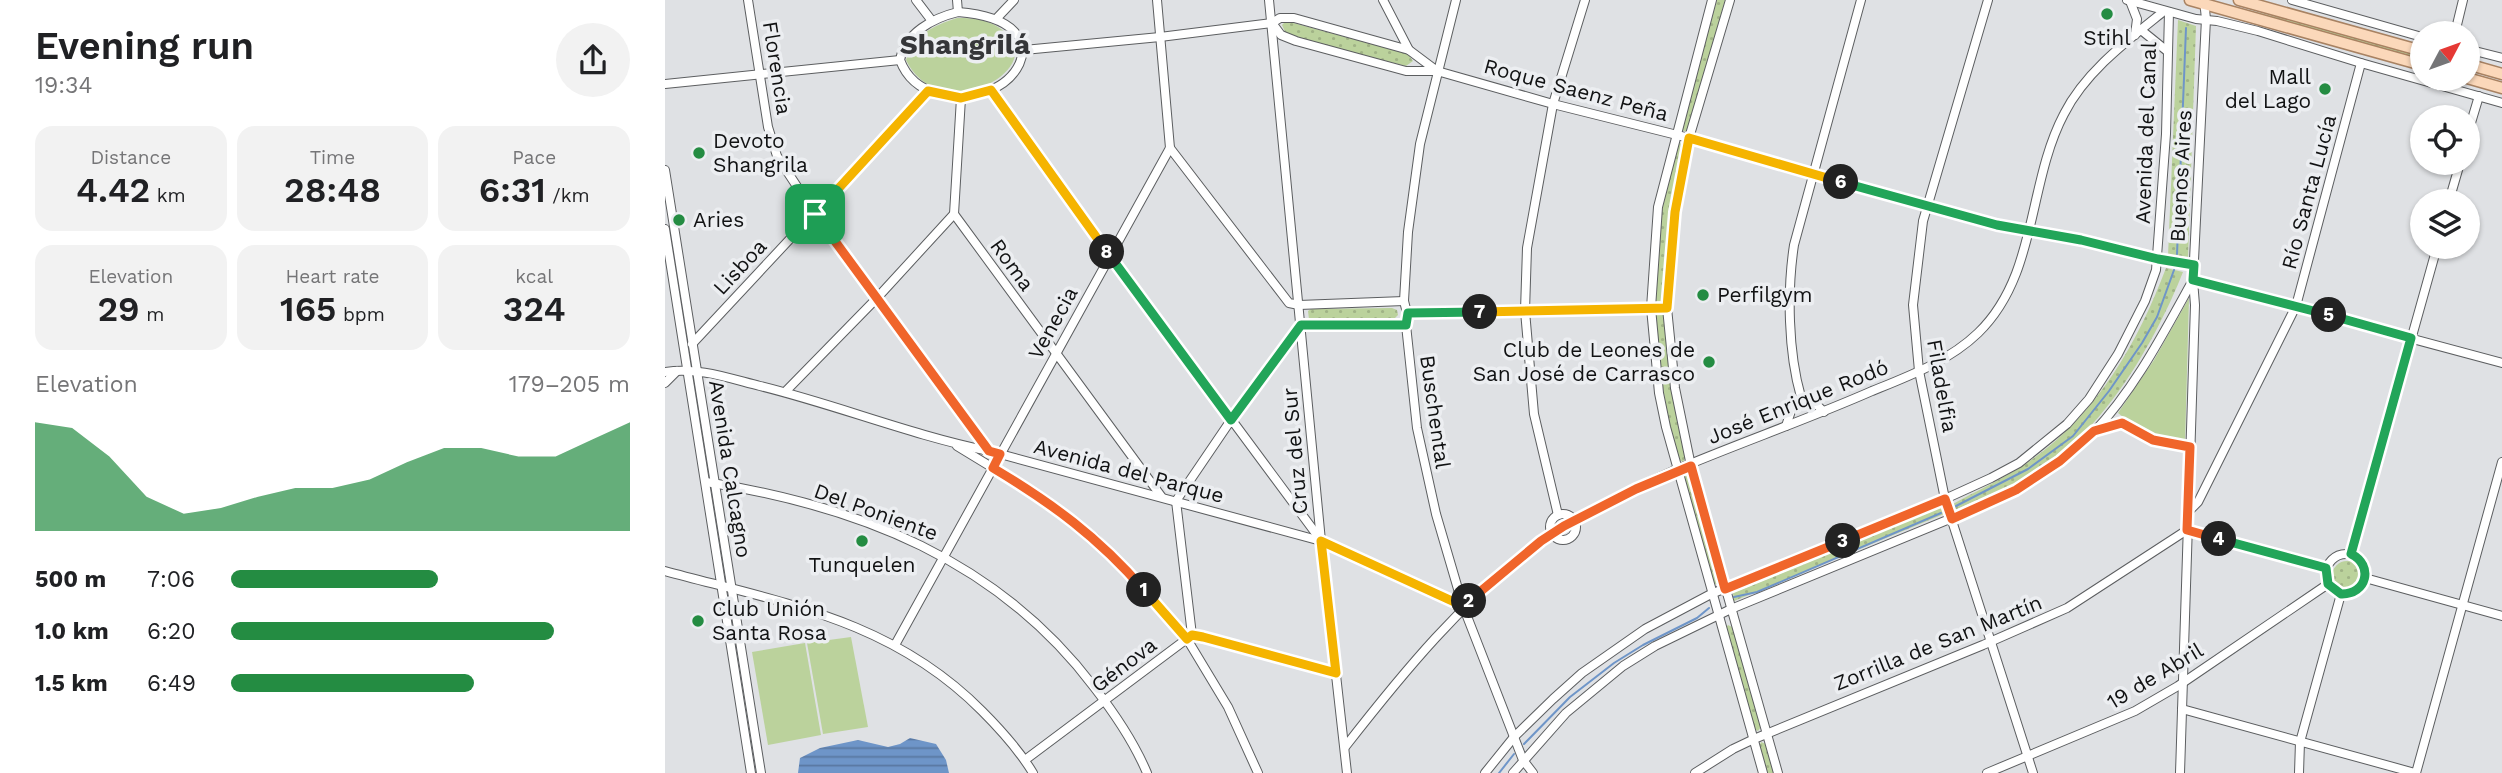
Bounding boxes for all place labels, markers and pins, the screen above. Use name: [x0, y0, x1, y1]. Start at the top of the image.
marker: Stihl: [2099, 6, 2115, 22]
place label: Stihl: [2083, 25, 2131, 50]
place label: Mall del Lago: [2225, 64, 2312, 113]
marker: Mall del Lago: [2317, 81, 2333, 97]
place label: Devoto Shangrila: [713, 128, 808, 177]
marker: Devoto Shangrila: [691, 145, 707, 161]
pin: 6: [1823, 164, 1859, 200]
pin: [785, 184, 845, 244]
place label: Aries: [693, 207, 744, 232]
marker: Aries: [671, 212, 687, 228]
pin: 8: [1089, 234, 1125, 270]
place label: Perfilgym: [1717, 282, 1813, 307]
marker: Perfilgym: [1695, 287, 1711, 303]
pin: 7: [1463, 294, 1497, 330]
pin: 5: [2311, 298, 2347, 332]
place label: Club de Leones de San José de Carrasco: [1473, 337, 1695, 386]
marker: Club de Leones de San José de Carrasco: [1701, 354, 1717, 370]
pin: 4: [2201, 522, 2237, 556]
pin: 3: [1825, 524, 1861, 558]
marker: Tunquelen: [854, 533, 870, 549]
place label: Tunquelen: [808, 552, 916, 577]
pin: 1: [1127, 572, 1161, 608]
pin: 2: [1451, 584, 1487, 618]
place label: Club Unión Santa Rosa: [712, 596, 827, 645]
marker: Club Unión Santa Rosa: [690, 613, 706, 629]

